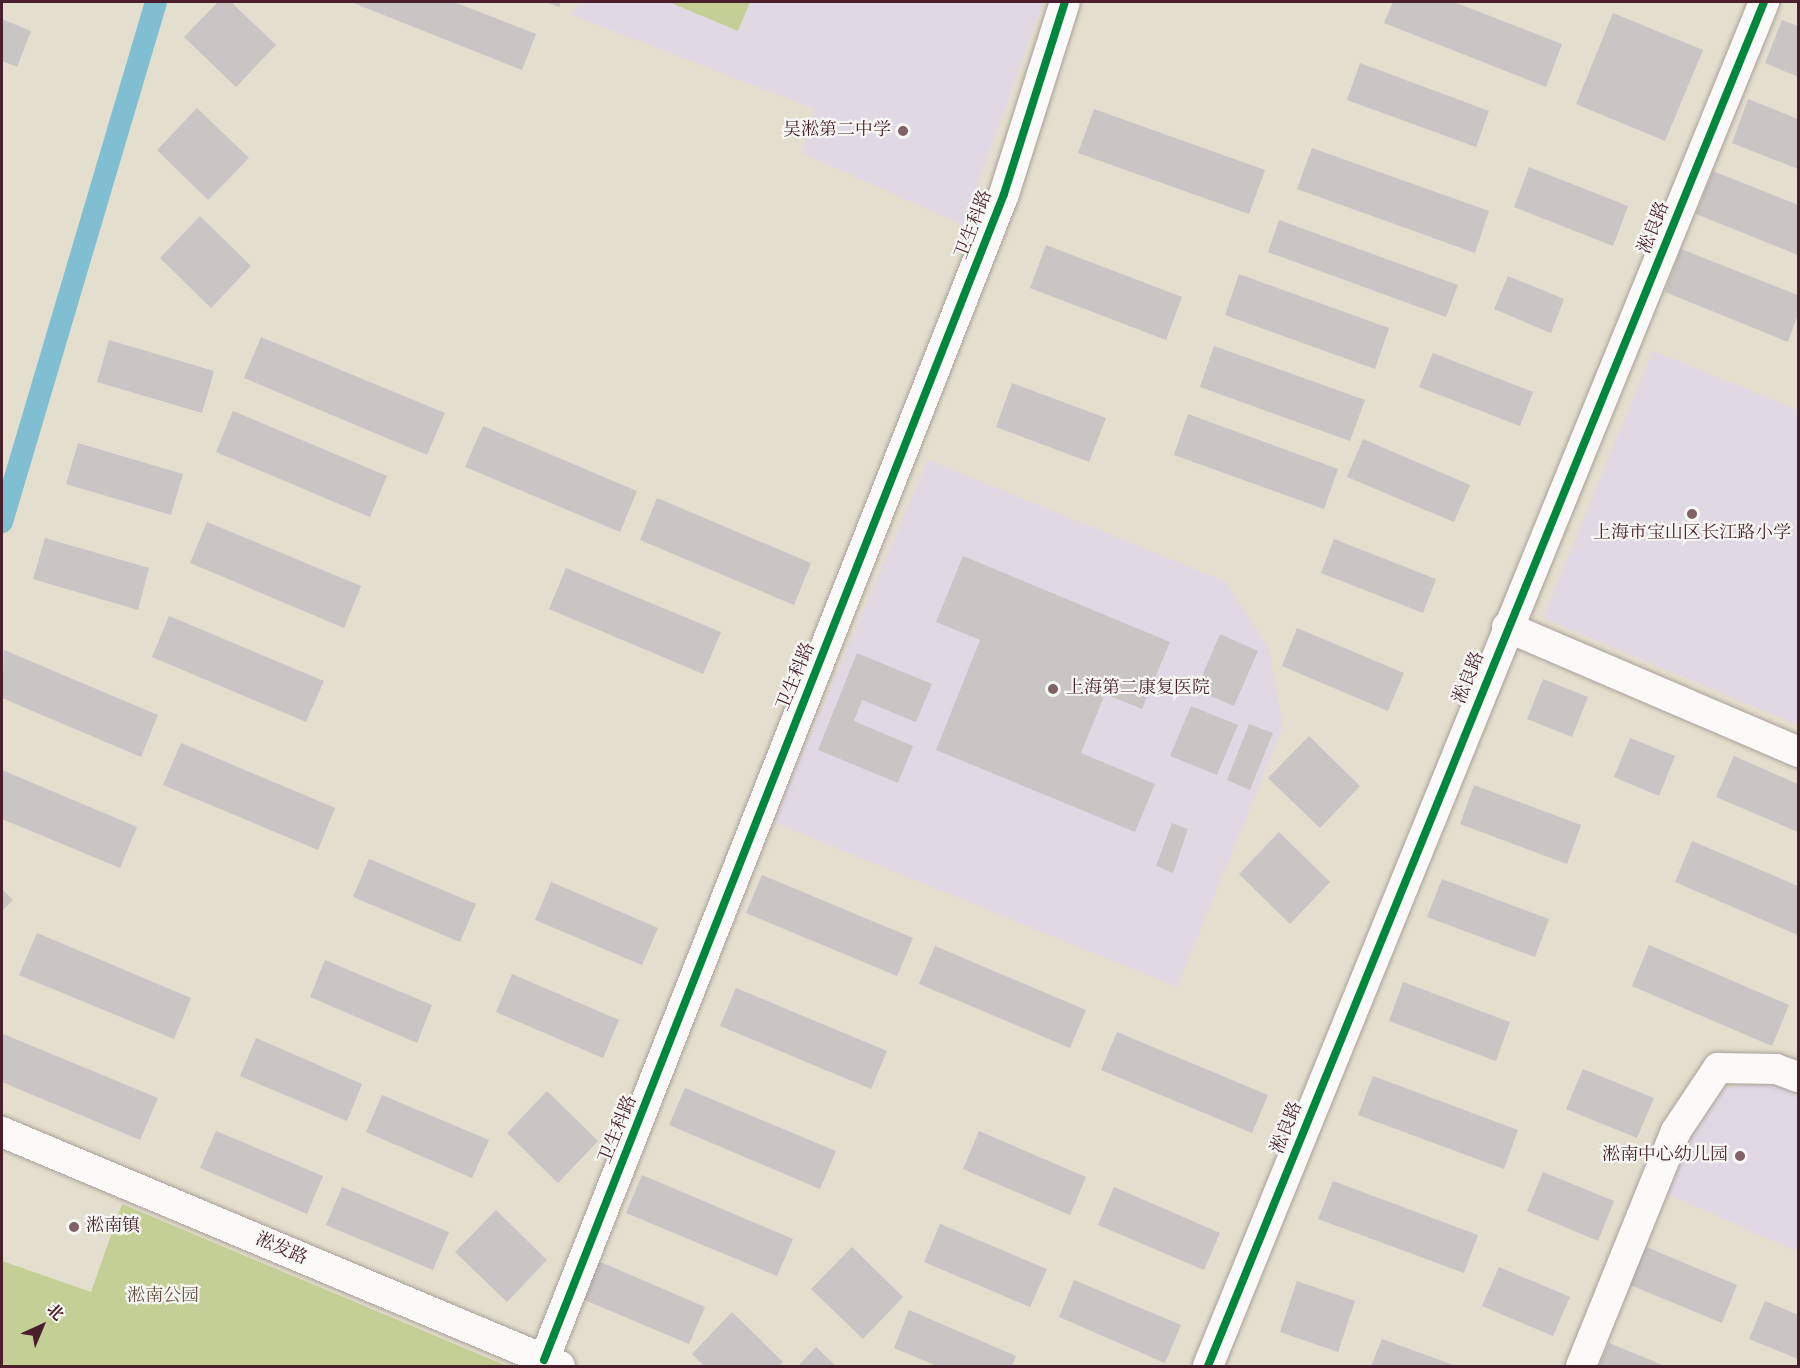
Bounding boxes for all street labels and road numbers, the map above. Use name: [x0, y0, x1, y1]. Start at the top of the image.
street label: 卫生科路: [952, 188, 998, 262]
street label: 淞良路: [1635, 199, 1675, 257]
street label: 卫生科路: [774, 640, 820, 714]
street label: 淞良路: [1450, 649, 1490, 707]
street label: 卫生科路: [596, 1093, 642, 1167]
street label: 淞良路: [1268, 1099, 1308, 1157]
street label: 淞发路: [252, 1230, 310, 1270]

